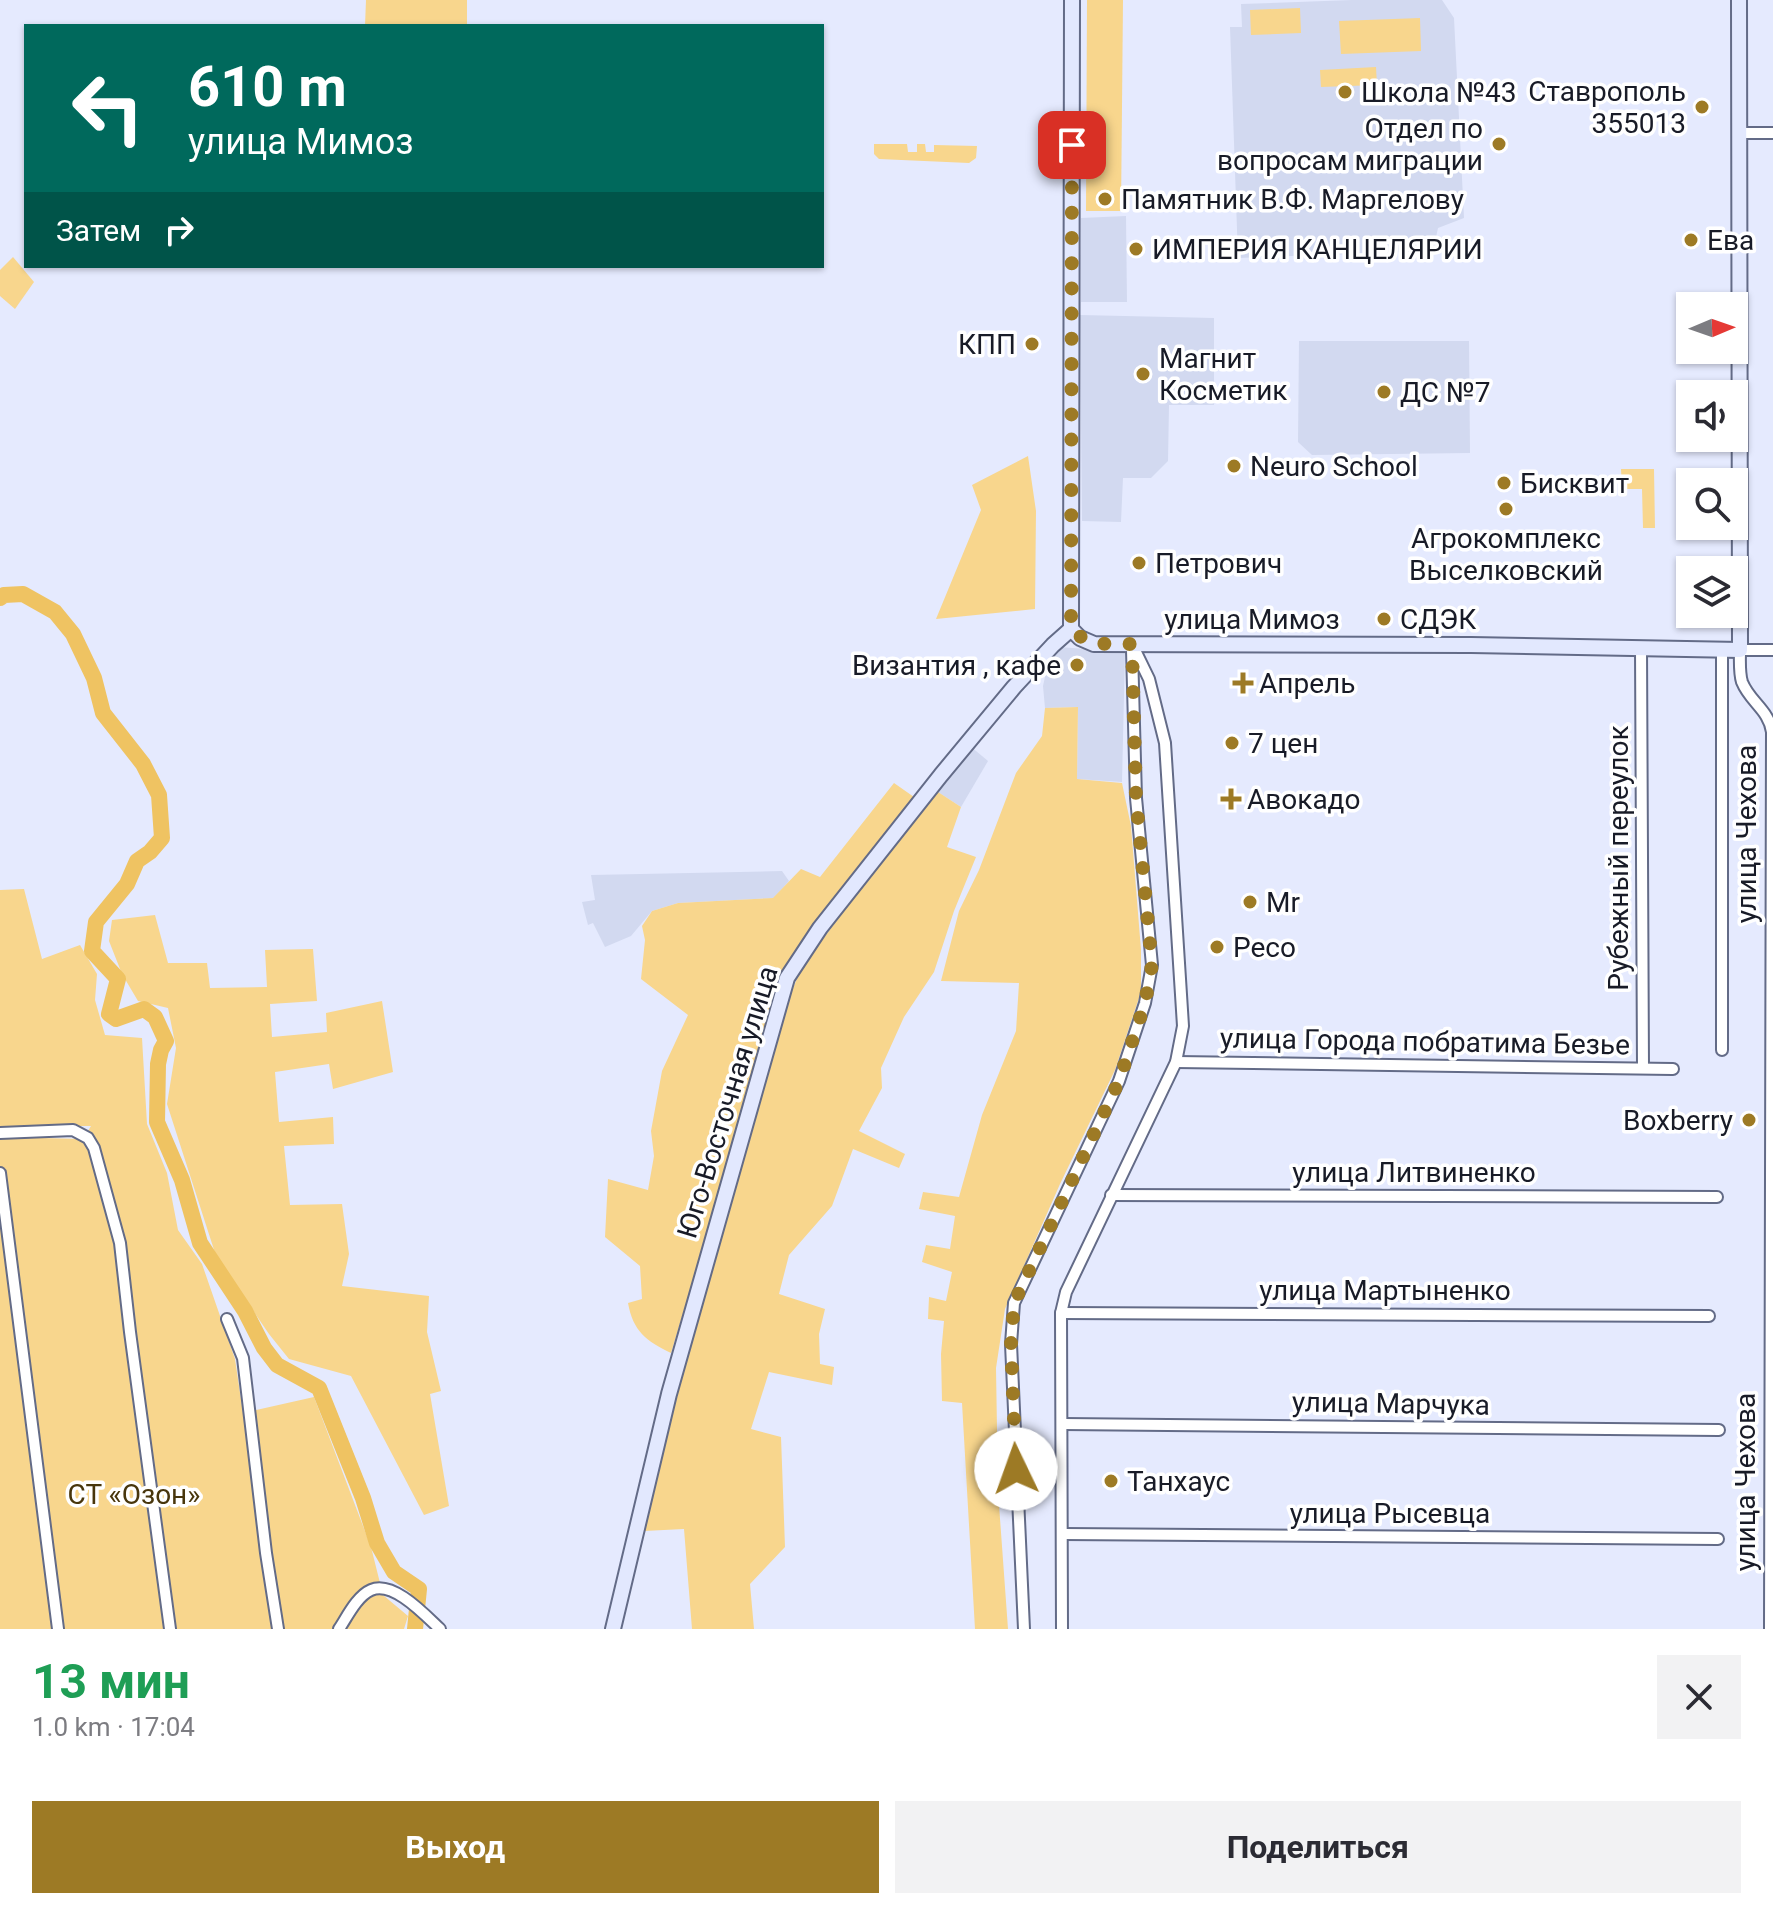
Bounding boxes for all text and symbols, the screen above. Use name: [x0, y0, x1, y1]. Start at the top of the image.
text: 610 m: [188, 54, 347, 120]
icon: left: [56, 56, 160, 160]
place label: Ставрополь 355013: [1528, 75, 1686, 140]
place label: Школа №43: [1361, 76, 1517, 109]
marker: Школа №43: [1336, 83, 1354, 101]
marker: Ставрополь 355013: [1693, 98, 1711, 116]
pin: [1038, 111, 1106, 179]
place label: Отдел по вопросам миграции: [1217, 112, 1483, 177]
text: улица Мимоз: [188, 121, 413, 163]
icon: arrive: [1050, 123, 1094, 167]
marker: Отдел по вопросам миграции: [1490, 135, 1508, 153]
place label: Памятник В.Ф. Маргелову: [1121, 183, 1464, 216]
marker: Памятник В.Ф. Маргелову: [1096, 190, 1114, 208]
icon: right: [157, 208, 201, 252]
text: Затем: [56, 213, 141, 248]
place label: Ева: [1707, 224, 1754, 257]
marker: Ева: [1682, 231, 1700, 249]
place label: ИМПЕРИЯ КАНЦЕЛЯРИИ: [1152, 233, 1483, 266]
marker: ИМПЕРИЯ КАНЦЕЛЯРИИ: [1127, 240, 1145, 258]
north arrow: [1676, 292, 1748, 364]
map controls: [1676, 292, 1748, 628]
place label: КПП: [958, 328, 1016, 361]
marker: КПП: [1023, 335, 1041, 353]
place label: Магнит Косметик: [1159, 342, 1287, 407]
marker: Магнит Косметик: [1134, 365, 1152, 383]
place label: ДС №7: [1400, 376, 1490, 409]
button: sound: [1676, 380, 1748, 452]
marker: ДС №7: [1375, 383, 1393, 401]
place label: Neuro School: [1250, 450, 1418, 483]
marker: Neuro School: [1225, 457, 1243, 475]
place label: Бисквит: [1520, 467, 1629, 500]
button: search: [1676, 468, 1748, 540]
marker: Бисквит: [1495, 474, 1513, 492]
marker: Агрокомплекс Выселковский: [1497, 500, 1515, 518]
place label: Агрокомплекс Выселковский: [1409, 522, 1603, 587]
place label: Петрович: [1155, 547, 1282, 580]
marker: Петрович: [1130, 554, 1148, 572]
button: layers: [1676, 556, 1748, 628]
street label: улица Мимоз: [1164, 603, 1340, 636]
place label: СДЭК: [1400, 603, 1476, 636]
marker: СДЭК: [1375, 610, 1393, 628]
place label: Византия , кафе: [852, 649, 1061, 682]
marker: Византия , кафе: [1068, 656, 1086, 674]
place label: Апрель: [1259, 667, 1355, 700]
marker: Апрель: [1234, 674, 1252, 692]
street label: Рубежный переулок: [1602, 725, 1635, 991]
place label: 7 цен: [1248, 727, 1318, 760]
marker: 7 цен: [1223, 734, 1241, 752]
street label: улица Чехова: [1730, 745, 1763, 923]
place label: Авокадо: [1247, 783, 1360, 816]
marker: Авокадо: [1222, 790, 1240, 808]
place label: Mr: [1266, 886, 1300, 919]
marker: Mr: [1241, 893, 1259, 911]
place label: Ресо: [1233, 931, 1296, 964]
marker: Ресо: [1208, 938, 1226, 956]
street label: Юго-Восточная улица: [670, 962, 785, 1242]
street label: улица Города побратима Безье: [1220, 1021, 1630, 1062]
place label: Boxberry: [1623, 1104, 1733, 1137]
marker: Boxberry: [1740, 1111, 1758, 1129]
street label: улица Литвиненко: [1292, 1156, 1536, 1189]
street label: улица Мартыненко: [1259, 1274, 1511, 1307]
street label: улица Марчука: [1292, 1385, 1490, 1422]
street label: улица Чехова: [1729, 1393, 1762, 1571]
position arrow: [974, 1427, 1058, 1511]
place label: Танхаус: [1127, 1465, 1230, 1498]
marker: Танхаус: [1102, 1472, 1120, 1490]
park label: СТ «Озон»: [68, 1478, 200, 1511]
street label: улица Рысевца: [1290, 1497, 1490, 1530]
text: 13 мин: [32, 1653, 190, 1710]
button: close: [1657, 1655, 1741, 1739]
text: 1.0 km · 17:04: [32, 1712, 195, 1742]
button: Выход: [32, 1801, 879, 1893]
button: Поделиться: [895, 1801, 1741, 1893]

